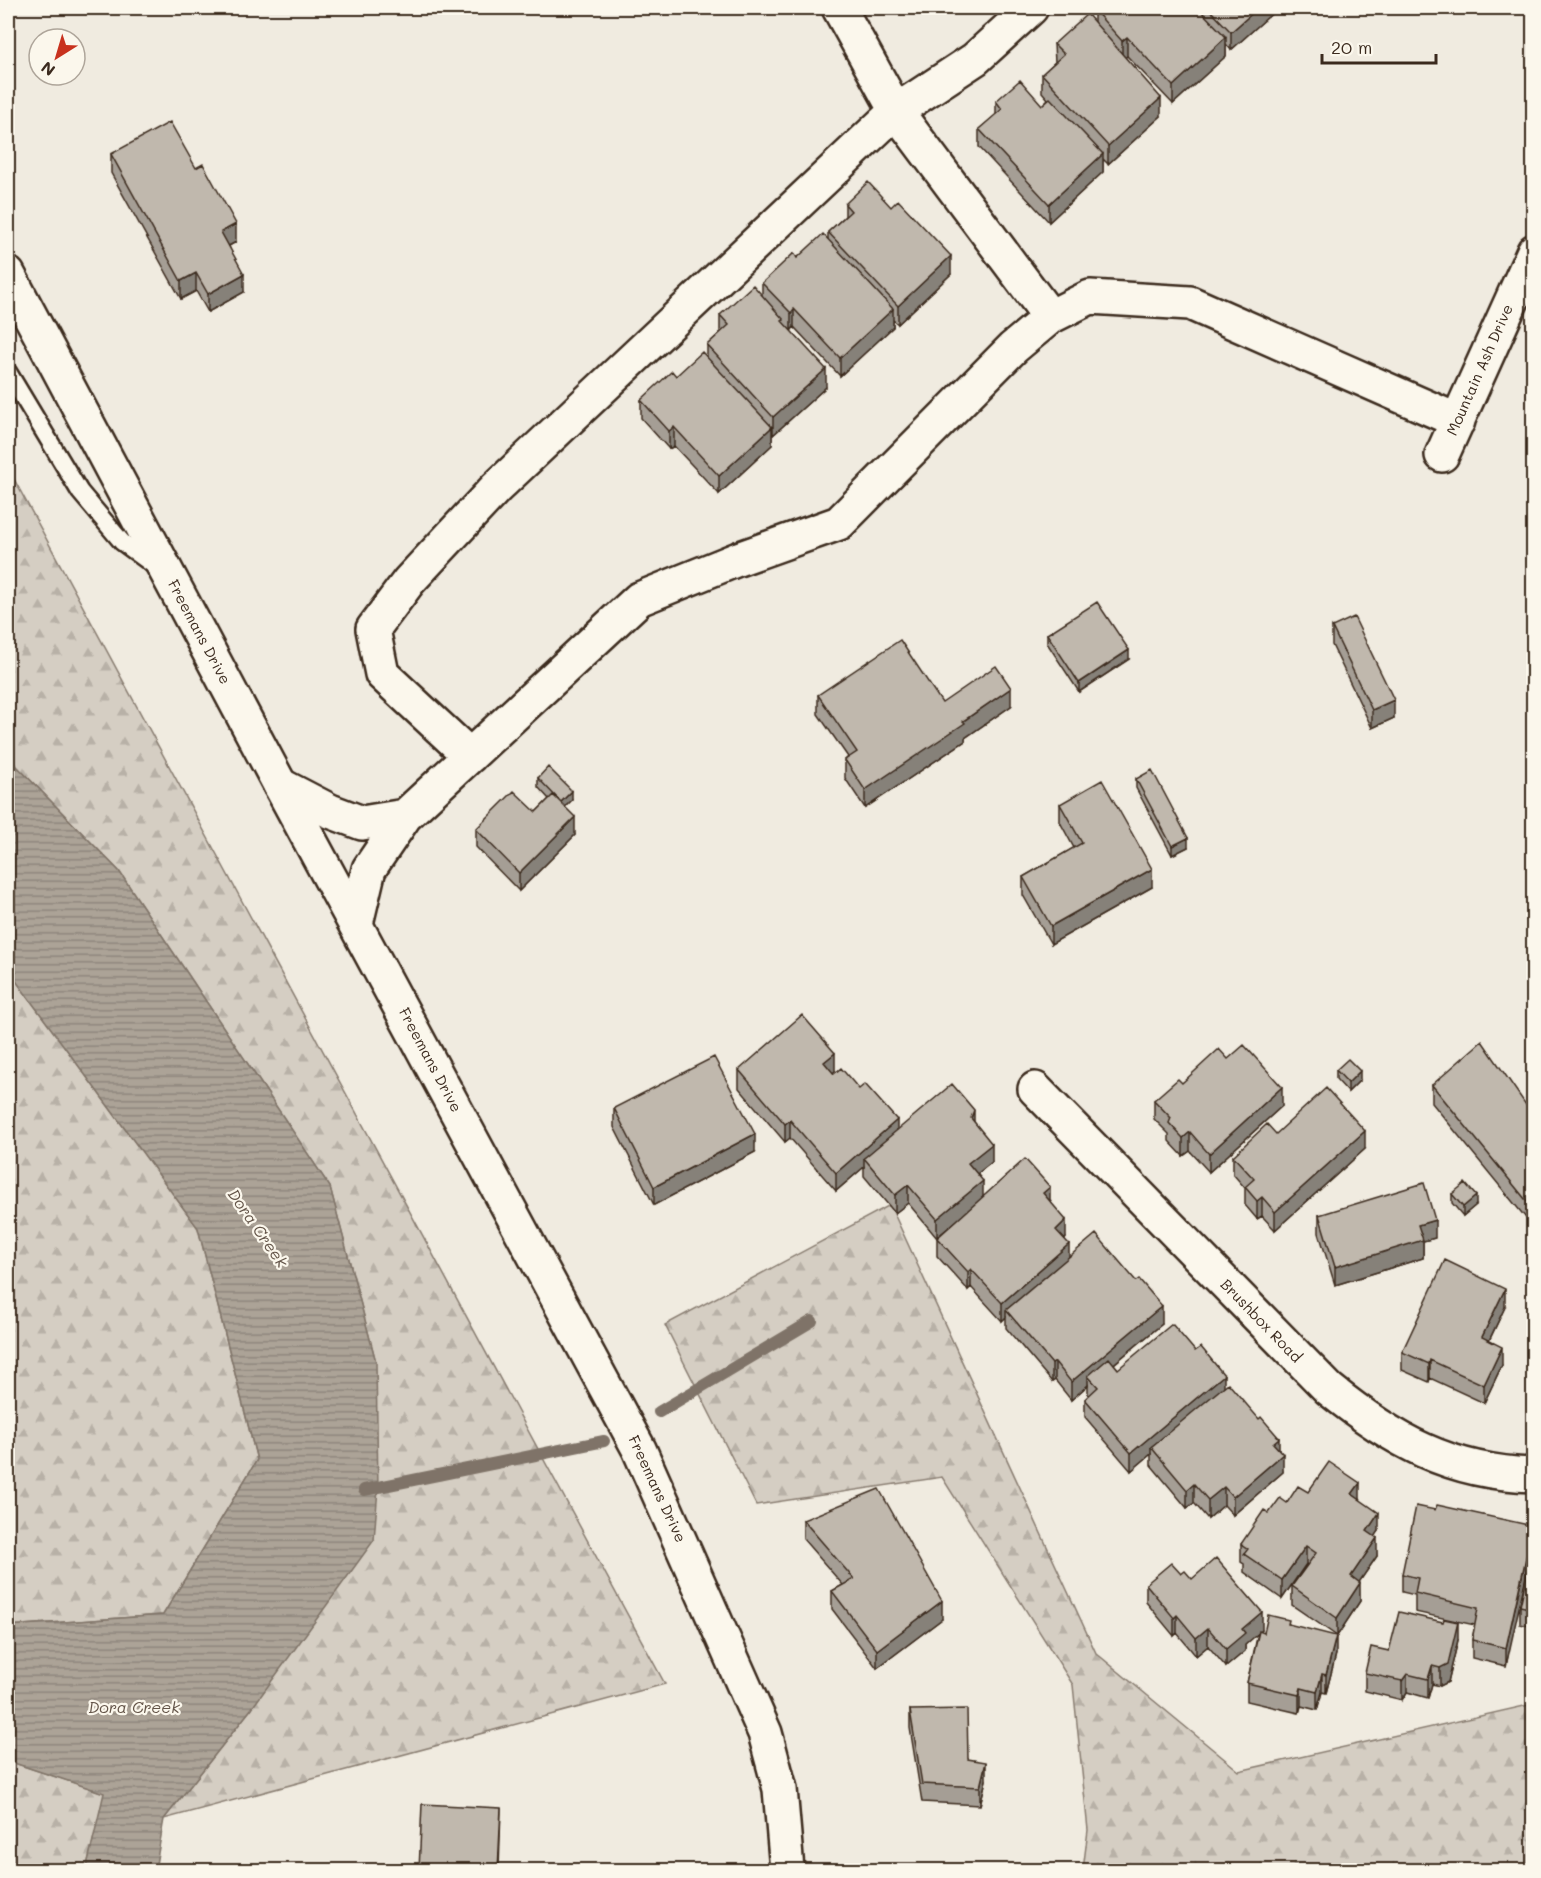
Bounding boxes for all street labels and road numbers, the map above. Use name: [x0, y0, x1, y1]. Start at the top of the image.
street label: Mountain Ash Drive: [1441, 301, 1517, 438]
street label: Freemans Drive: [164, 576, 236, 687]
street label: Freemans Drive: [395, 1004, 467, 1115]
street label: Brushbox Road: [1217, 1274, 1307, 1366]
street label: Freemans Drive: [624, 1432, 691, 1545]

